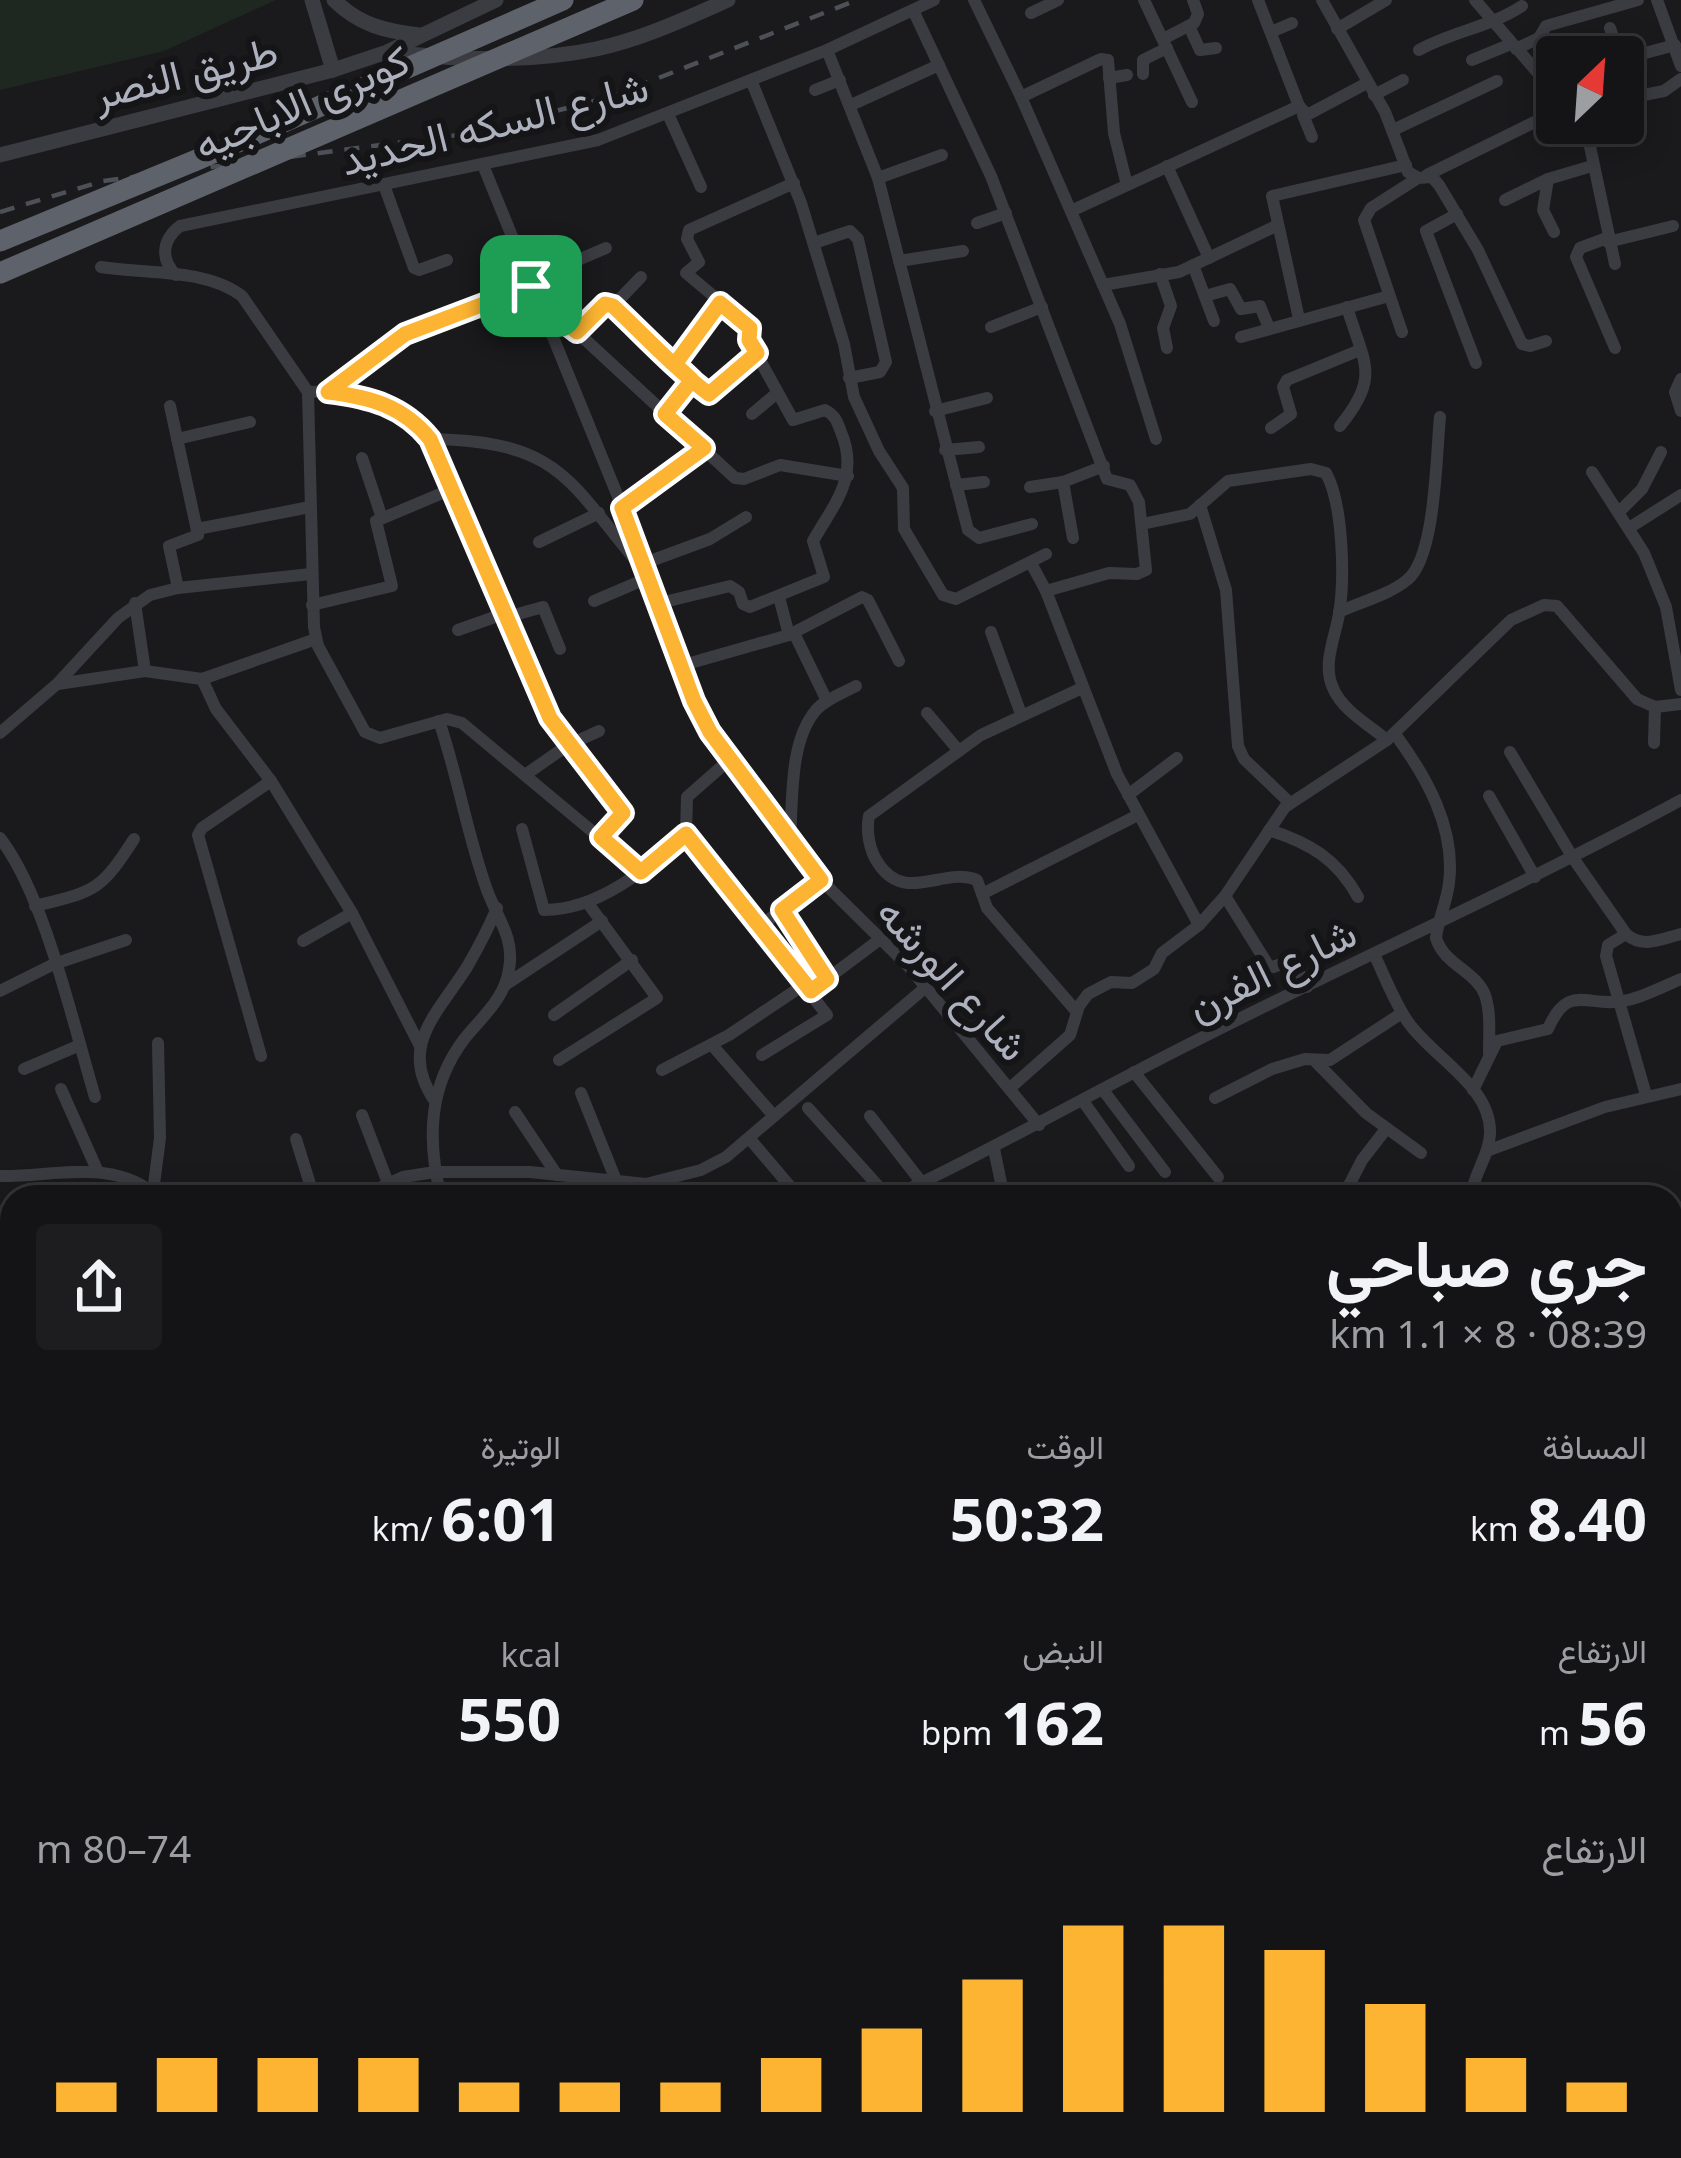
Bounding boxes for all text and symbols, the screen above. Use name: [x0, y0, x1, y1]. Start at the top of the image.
street label: طريق النصر: [86, 21, 283, 122]
street label: كوبرى الاباجيه: [185, 30, 417, 172]
north arrow: [1536, 36, 1644, 144]
map controls: [1536, 36, 1644, 144]
street label: شارع السكه الحديد: [334, 56, 654, 190]
pin: [480, 235, 582, 337]
icon: arrive: [498, 253, 564, 319]
street label: شارع الورشه: [864, 884, 1043, 1073]
street label: شارع الفرن: [1177, 903, 1366, 1035]
text: جري صباحي: [1326, 1216, 1647, 1306]
button: share: [36, 1224, 162, 1350]
text: 08:39 · 8 × 1.1 km: [1329, 1306, 1647, 1359]
text: الوتيرة: [480, 1424, 561, 1469]
text: الوقت: [1026, 1424, 1104, 1469]
text: المسافة: [1542, 1424, 1647, 1469]
text: 6:01: [441, 1477, 561, 1559]
text: 50:32: [950, 1477, 1104, 1559]
text: 8.40: [1527, 1477, 1647, 1559]
text: /km: [372, 1506, 441, 1551]
text: km: [1470, 1506, 1527, 1551]
text: النبض: [1022, 1628, 1104, 1673]
text: الارتفاع: [1557, 1628, 1647, 1673]
text: kcal: [501, 1632, 561, 1677]
text: 550: [458, 1677, 561, 1759]
text: 162: [1001, 1681, 1104, 1763]
text: 56: [1578, 1681, 1647, 1763]
text: bpm: [921, 1710, 1001, 1755]
text: m: [1539, 1710, 1578, 1755]
text: 74–80 m: [36, 1821, 191, 1874]
text: الارتفاع: [1541, 1821, 1647, 1874]

